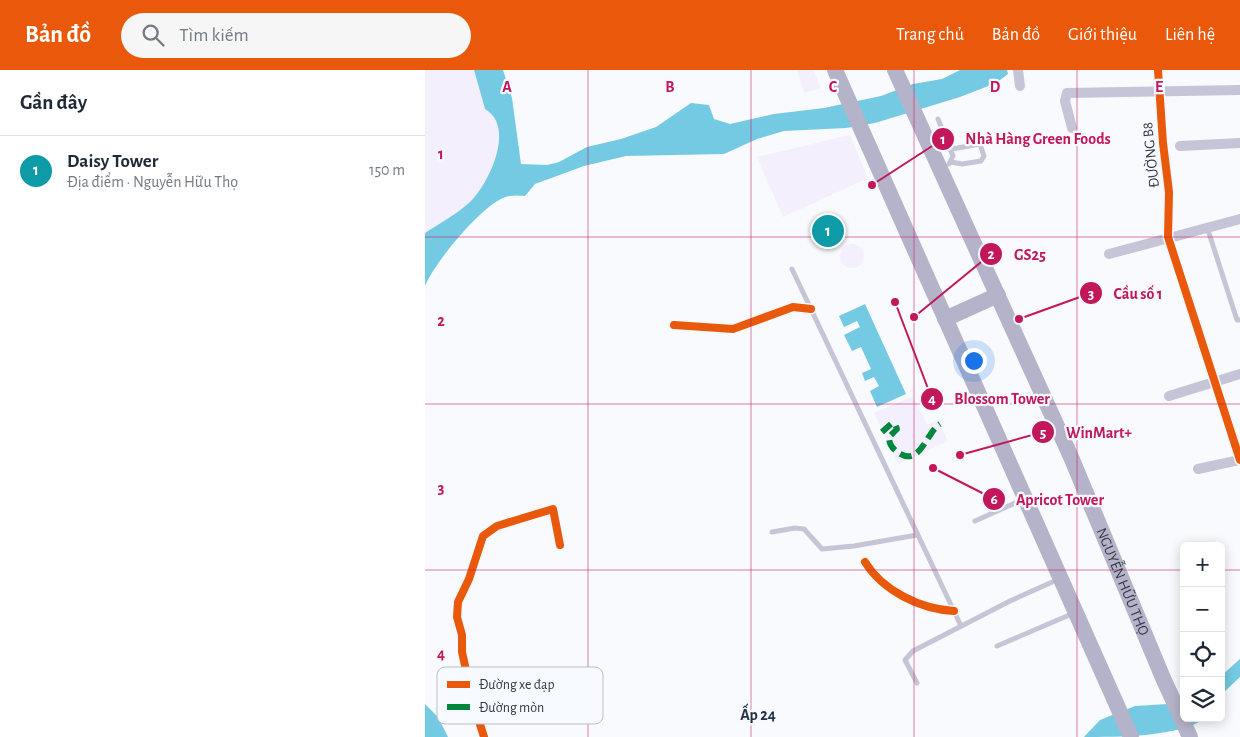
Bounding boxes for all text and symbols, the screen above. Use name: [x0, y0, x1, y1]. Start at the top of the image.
search box: [121, 13, 471, 58]
icon: search: [139, 21, 167, 49]
text: Bản đồ: [25, 23, 91, 47]
text: Tìm kiếm: [179, 26, 249, 45]
text: Trang chủ: [896, 26, 964, 44]
text: Bản đồ: [992, 26, 1040, 44]
text: Giới thiệu: [1068, 26, 1137, 44]
text: Liên hệ: [1165, 26, 1215, 44]
text: A: [502, 79, 512, 95]
text: B: [665, 79, 675, 95]
text: C: [829, 79, 838, 95]
text: D: [990, 79, 1001, 95]
text: E: [1155, 79, 1163, 95]
text: Gần đây: [20, 92, 87, 113]
street label: ĐƯỜNG B8: [1138, 121, 1162, 189]
callout: Nhà Hàng Green Foods: [931, 123, 1121, 154]
text: Nhà Hàng Green Foods: [965, 131, 1111, 147]
text: 1: [940, 132, 946, 147]
text: 1: [438, 146, 444, 162]
text: Daisy Tower: [67, 152, 158, 171]
text: 1: [33, 162, 39, 178]
text: 150 m: [369, 162, 405, 178]
text: Địa điểm · Nguyễn Hữu Thọ: [67, 174, 238, 190]
pin: 1: [812, 212, 844, 250]
callout: GS25: [979, 239, 1056, 270]
text: 2: [987, 247, 995, 262]
text: GS25: [1014, 247, 1046, 263]
callout: Cầu số 1: [1079, 278, 1173, 309]
text: Cầu số 1: [1114, 285, 1162, 302]
text: 3: [1088, 287, 1094, 302]
text: 2: [437, 313, 445, 329]
your location: [961, 348, 987, 374]
callout: Blossom Tower: [919, 383, 1060, 414]
text: Blossom Tower: [954, 391, 1050, 407]
text: 4: [928, 392, 936, 407]
callout: WinMart+: [1031, 417, 1142, 448]
text: WinMart+: [1066, 425, 1132, 441]
text: 5: [1040, 426, 1046, 441]
text: 3: [438, 480, 445, 496]
callout: Apricot Tower: [981, 483, 1114, 514]
text: 6: [990, 492, 998, 507]
text: Apricot Tower: [1016, 492, 1104, 508]
street label: NGUYỄN HỮU THỌ: [1094, 526, 1152, 637]
map controls: [1180, 542, 1225, 722]
button: +: [1180, 542, 1225, 587]
button: −: [1180, 587, 1225, 632]
button: locate: [1180, 632, 1225, 677]
text: 4: [437, 646, 445, 662]
legend: [437, 667, 603, 724]
button: layers: [1180, 677, 1225, 722]
text: Đường xe đạp: [479, 678, 555, 692]
text: Đường mòn: [479, 701, 544, 715]
district label: Ấp 24: [740, 703, 776, 723]

